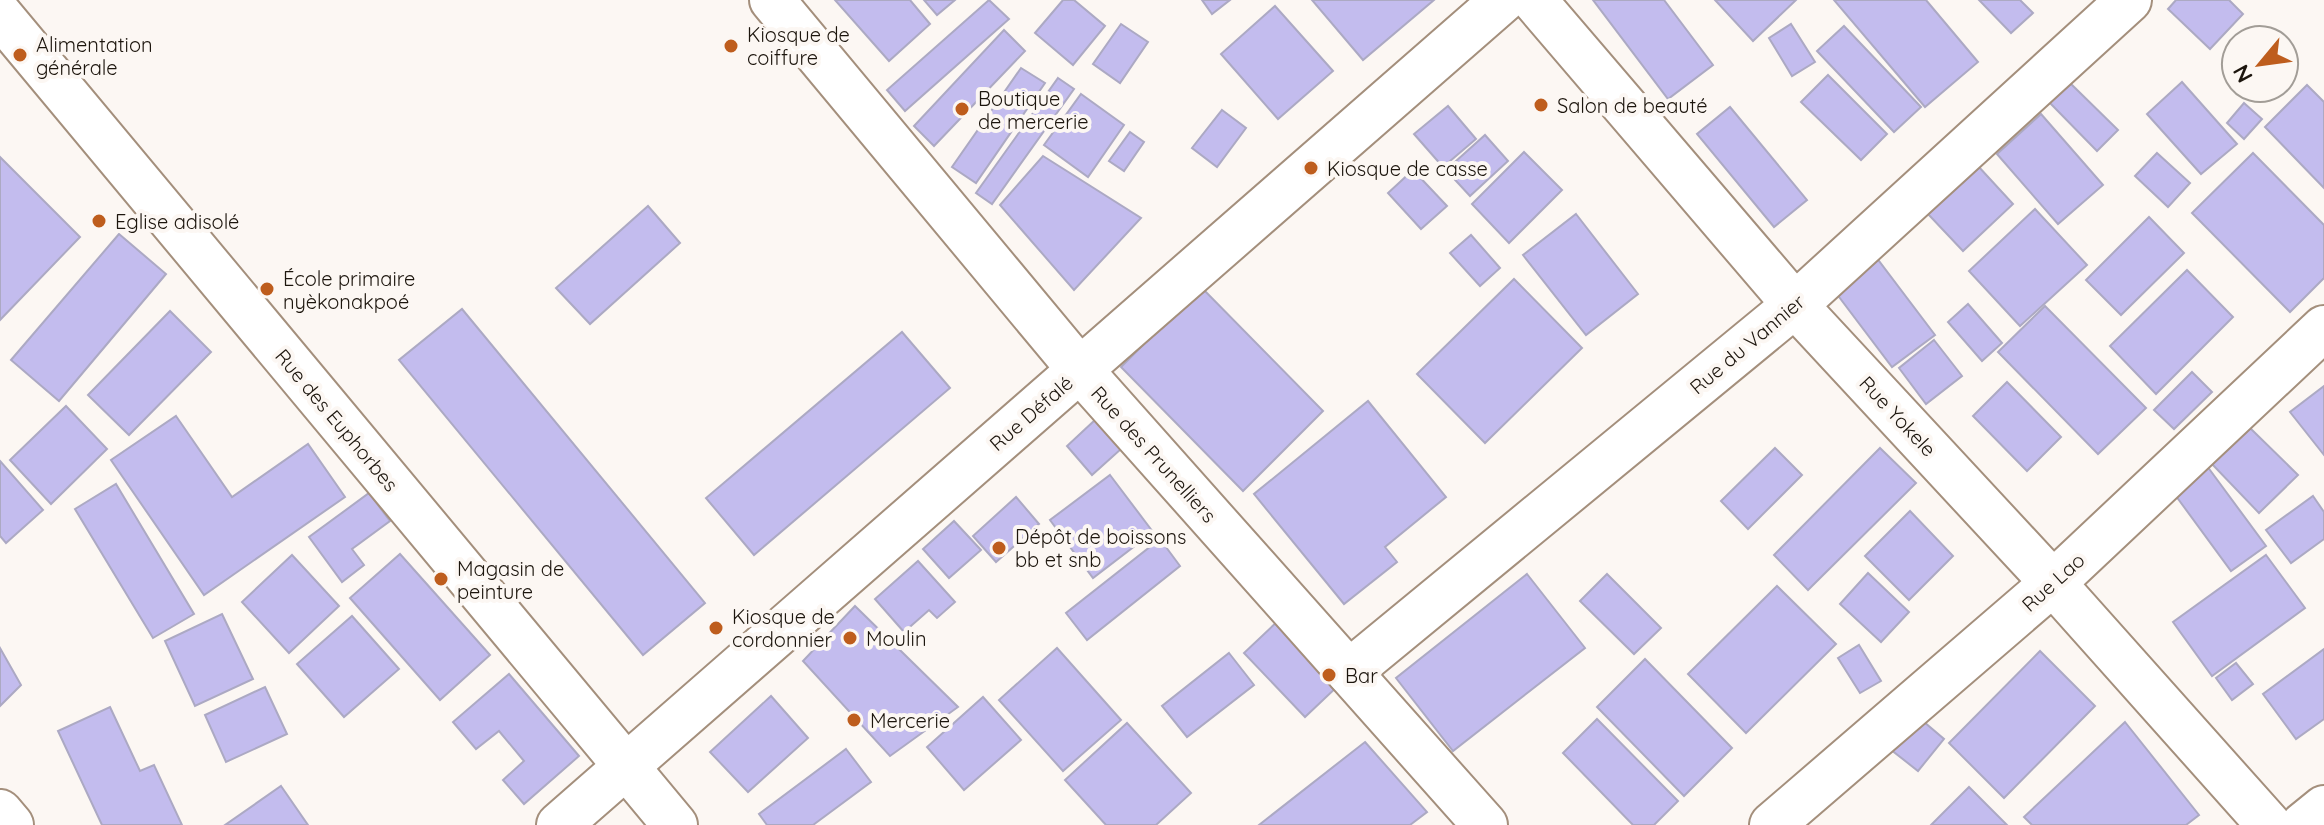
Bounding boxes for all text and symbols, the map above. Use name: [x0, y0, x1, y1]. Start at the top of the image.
place label: Kiosque de coiffure: [747, 22, 850, 70]
north arrow: [2220, 24, 2300, 104]
place label: Alimentation générale: [36, 32, 153, 80]
marker: Kiosque de coiffure: [722, 37, 740, 55]
marker: Alimentation générale: [11, 46, 29, 64]
text: N: [2226, 60, 2259, 88]
place label: Boutique de mercerie: [978, 86, 1089, 134]
place label: Salon de beauté: [1557, 93, 1708, 118]
marker: Salon de beauté: [1532, 96, 1550, 114]
marker: Boutique de mercerie: [953, 100, 971, 118]
place label: Kiosque de casse: [1327, 156, 1488, 181]
marker: Kiosque de casse: [1302, 159, 1320, 177]
place label: Eglise adisolé: [115, 209, 239, 234]
marker: Eglise adisolé: [90, 212, 108, 230]
place label: École primaire nyèkonakpoé: [283, 266, 415, 314]
marker: École primaire nyèkonakpoé: [258, 280, 276, 298]
street label: Rue du Vannier: [1685, 289, 1810, 399]
street label: Rue des Euphorbes: [270, 344, 404, 496]
street label: Rue Défalé: [984, 370, 1078, 456]
street label: Rue Yokele: [1854, 371, 1942, 461]
street label: Rue des Prunelliers: [1086, 380, 1222, 528]
place label: Dépôt de boissons bb et snb: [1015, 524, 1186, 572]
marker: Dépôt de boissons bb et snb: [990, 539, 1008, 557]
street label: Rue Lao: [2016, 547, 2090, 617]
place label: Magasin de peinture: [457, 556, 564, 604]
marker: Magasin de peinture: [432, 570, 450, 588]
place label: Kiosque de cordonnier: [732, 604, 835, 652]
marker: Kiosque de cordonnier: [707, 619, 725, 637]
place label: Moulin: [866, 626, 926, 651]
marker: Moulin: [841, 629, 859, 647]
place label: Bar: [1345, 663, 1378, 688]
marker: Bar: [1320, 666, 1338, 684]
place label: Mercerie: [870, 708, 950, 733]
marker: Mercerie: [845, 711, 863, 729]

